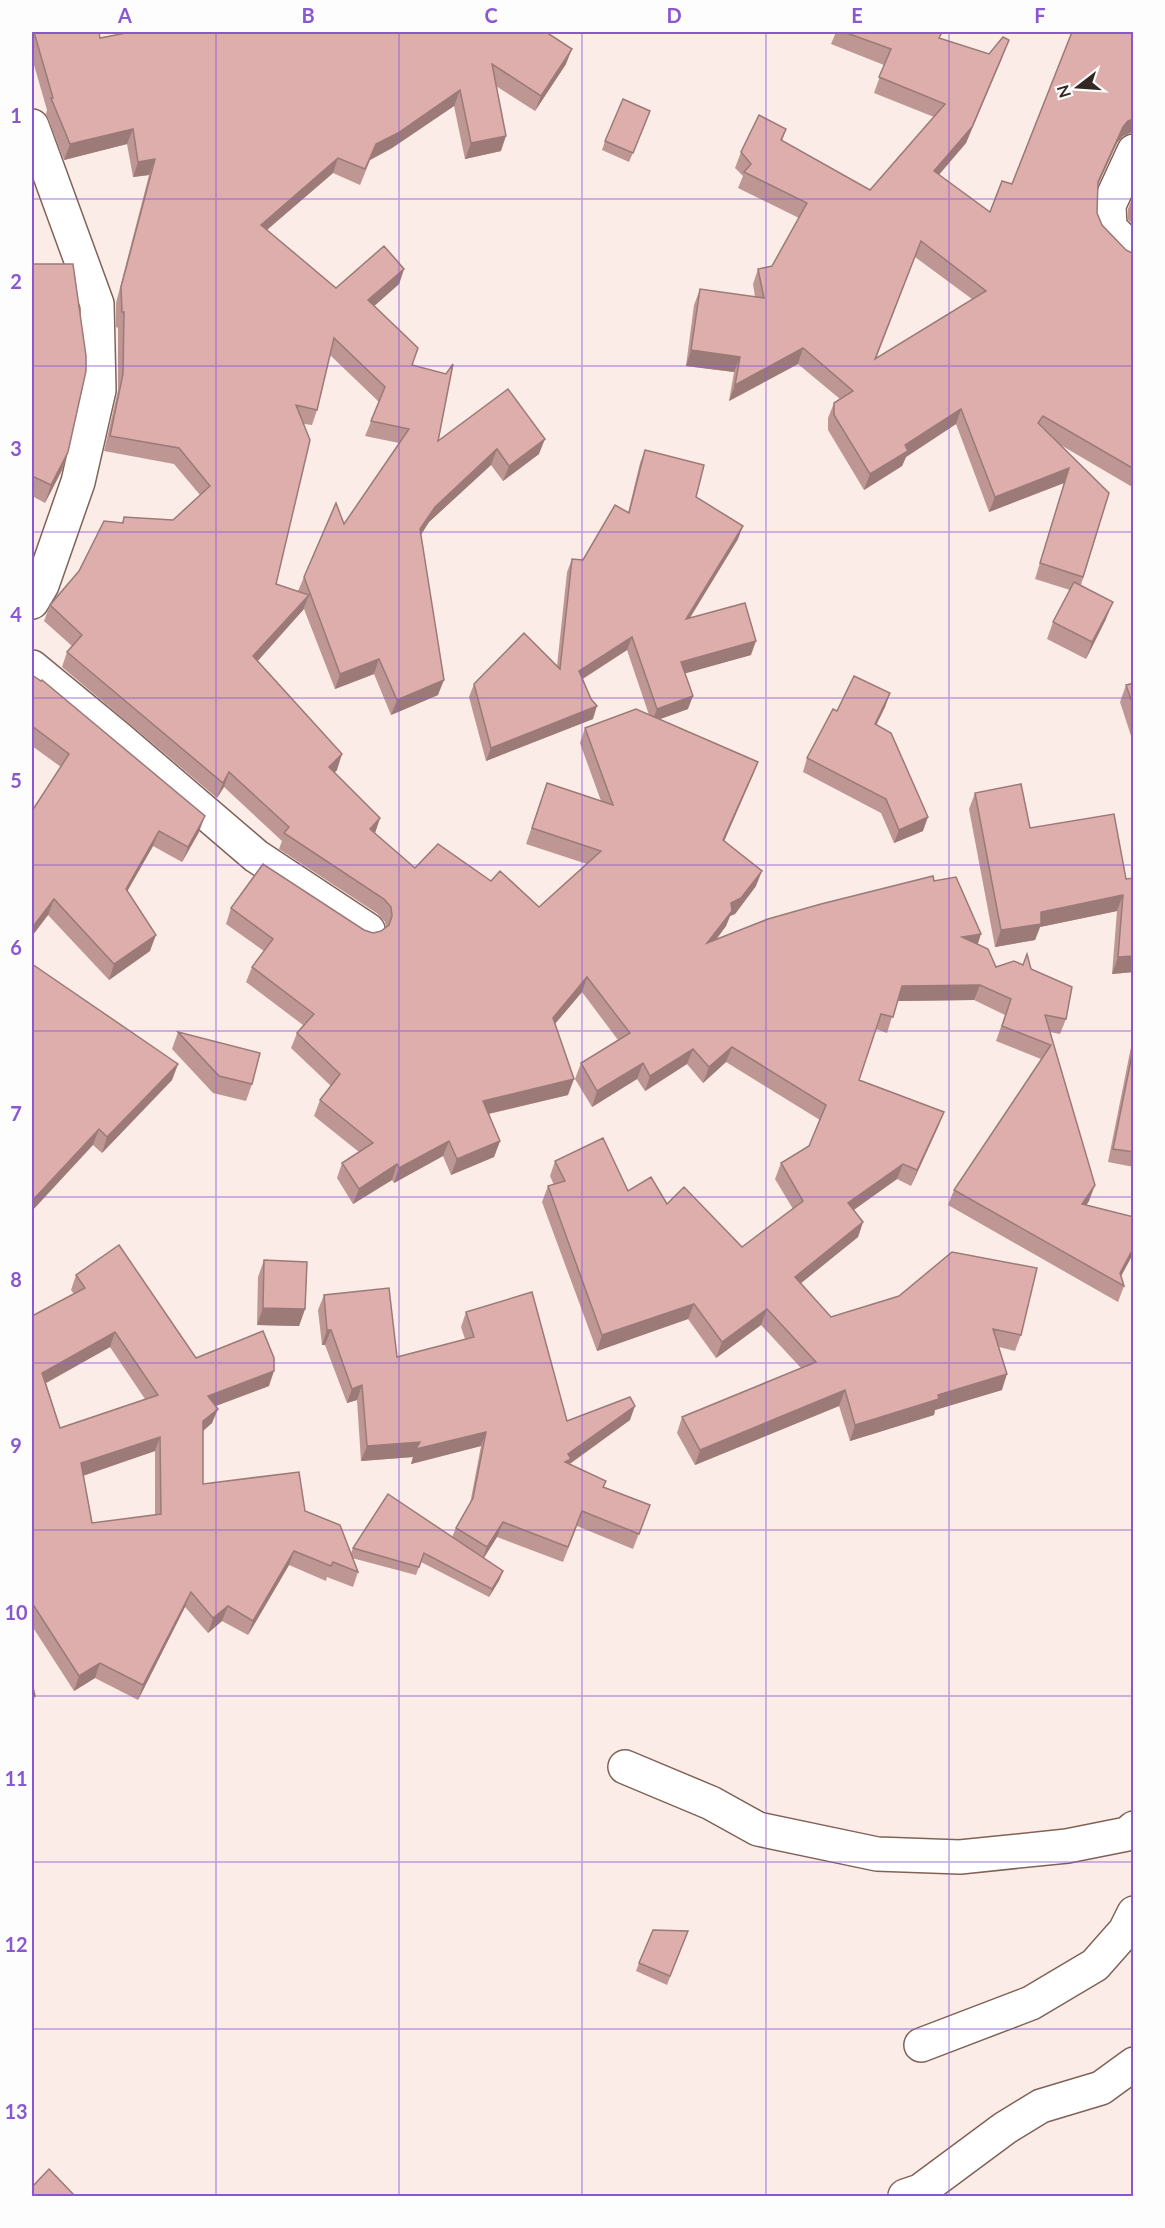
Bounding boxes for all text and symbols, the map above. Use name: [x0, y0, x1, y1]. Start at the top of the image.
text: A: [117, 3, 132, 27]
text: B: [301, 3, 315, 27]
text: C: [484, 3, 498, 27]
text: D: [666, 3, 682, 27]
text: E: [851, 3, 863, 27]
text: F: [1034, 3, 1046, 27]
north arrow: [1048, 57, 1108, 117]
text: N: [1052, 83, 1074, 100]
text: 1: [10, 103, 22, 127]
text: 2: [10, 269, 22, 293]
text: 3: [10, 436, 22, 460]
text: 4: [10, 602, 22, 626]
text: 5: [10, 768, 22, 792]
text: 6: [10, 935, 22, 959]
text: 7: [10, 1101, 22, 1125]
text: 8: [10, 1267, 22, 1291]
text: 9: [10, 1433, 22, 1457]
text: 10: [4, 1600, 28, 1624]
text: 11: [4, 1766, 28, 1790]
text: 12: [4, 1932, 28, 1956]
text: 13: [4, 2099, 28, 2123]

